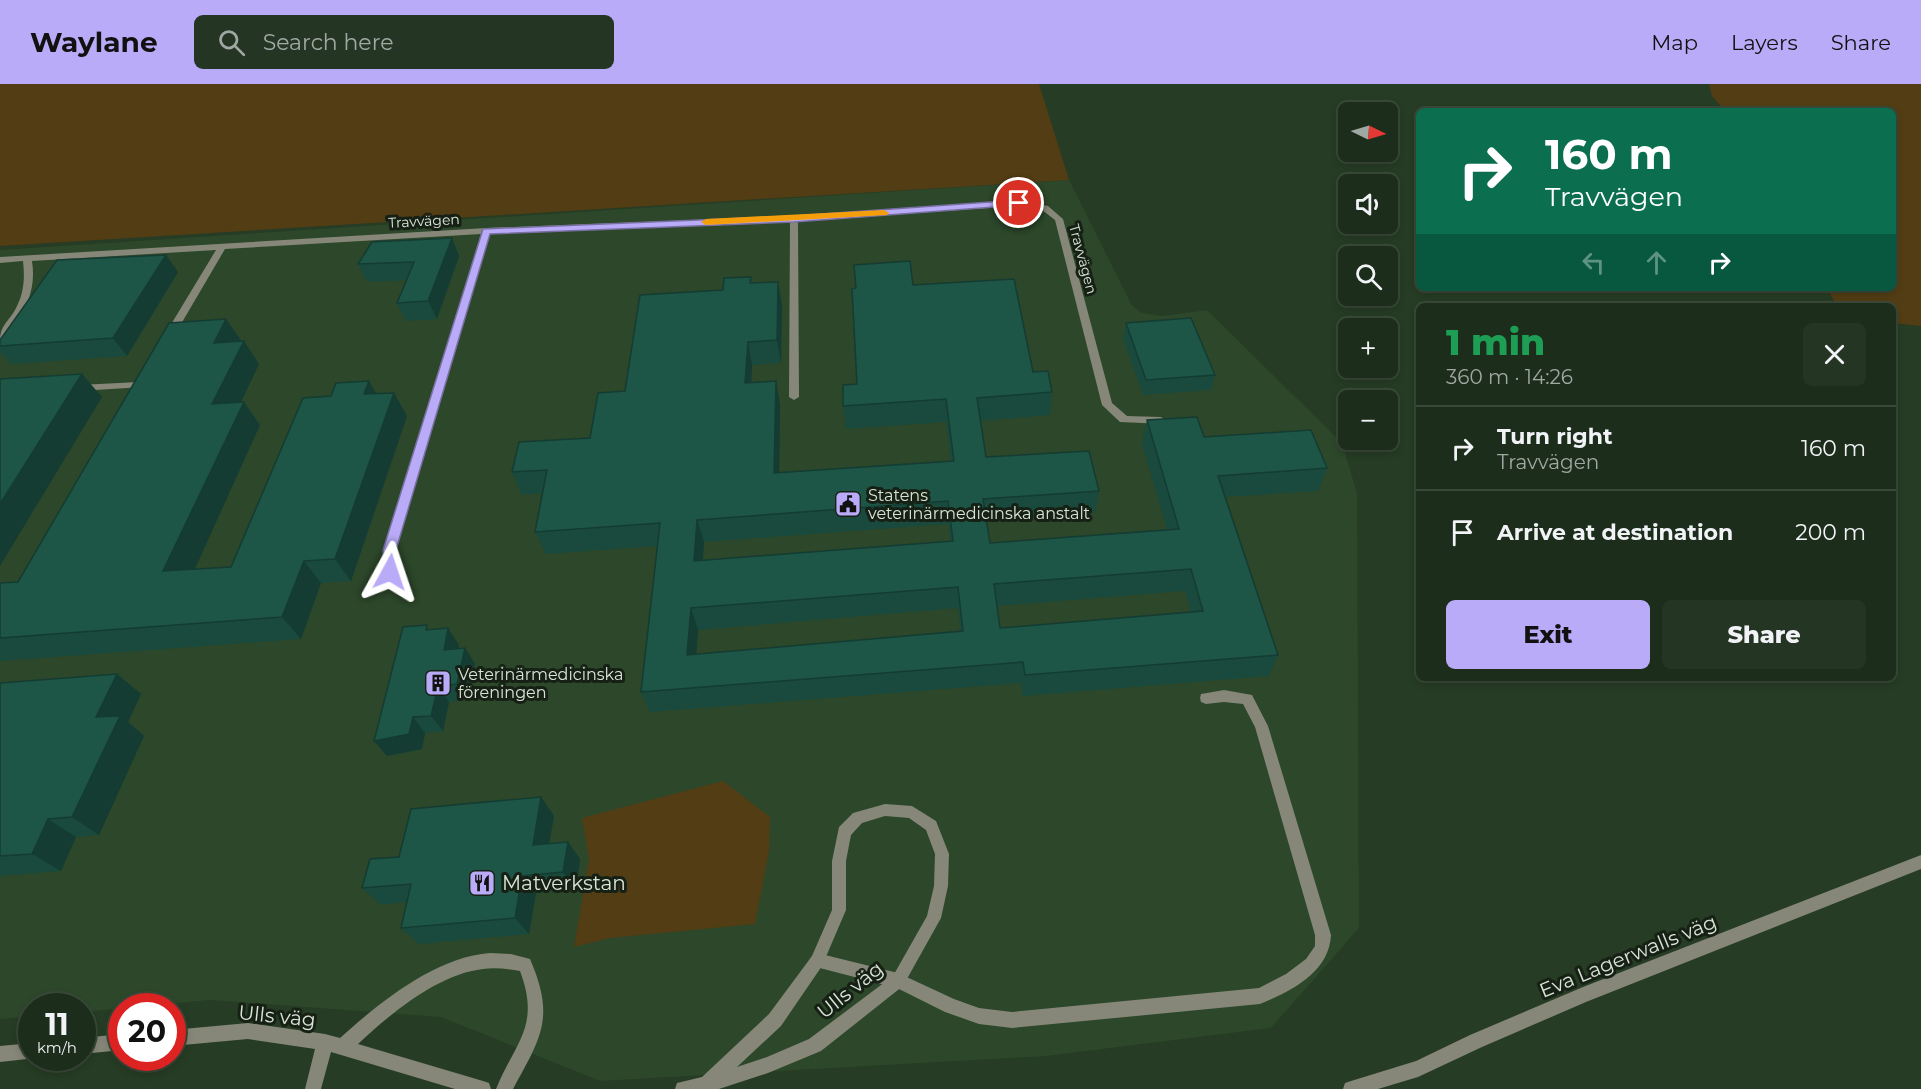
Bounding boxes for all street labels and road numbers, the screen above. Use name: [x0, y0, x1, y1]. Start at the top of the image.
street label: Travvägen: [388, 210, 460, 232]
street label: Travvägen: [1065, 222, 1101, 296]
street label: Eva Lagerwalls väg: [1536, 909, 1720, 1003]
street label: Ulls väg: [812, 956, 888, 1024]
street label: Ulls väg: [237, 1000, 317, 1032]

